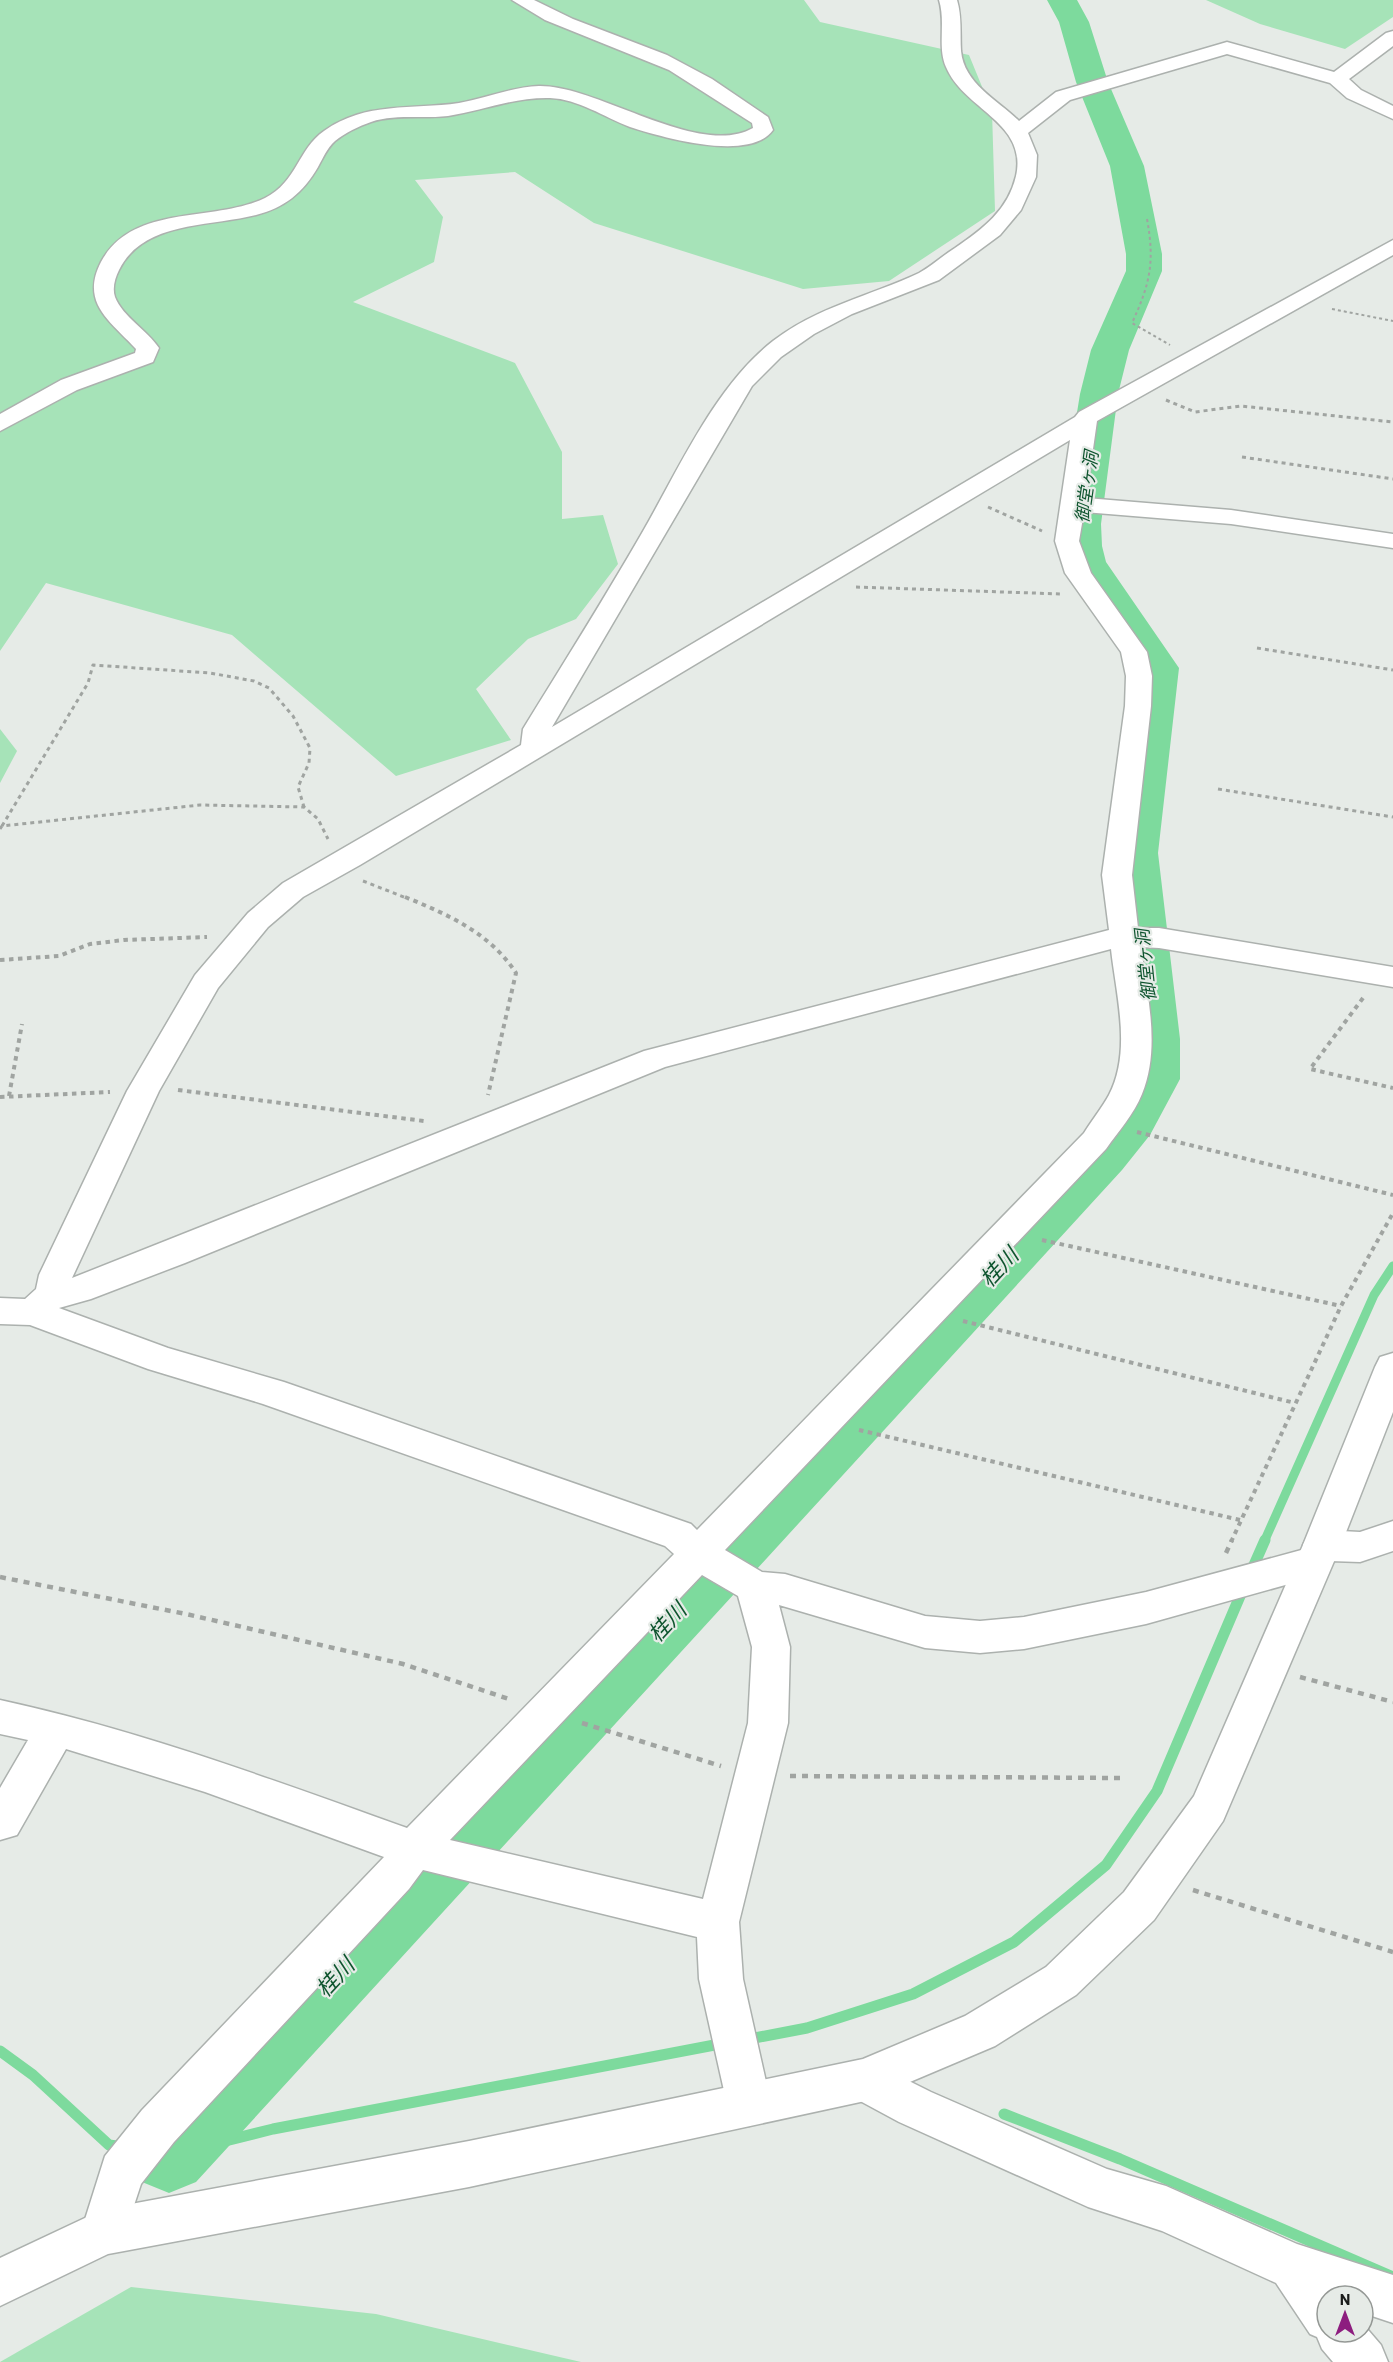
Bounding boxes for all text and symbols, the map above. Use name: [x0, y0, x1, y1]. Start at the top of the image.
water label: 御堂ヶ洞: [1070, 447, 1102, 524]
water label: 御堂ヶ洞: [1130, 925, 1160, 1002]
water label: 桂川: [974, 1240, 1024, 1291]
water label: 桂川: [642, 1595, 692, 1646]
water label: 桂川: [310, 1950, 360, 2001]
north arrow: [1315, 2284, 1375, 2344]
text: N: [1340, 2289, 1350, 2308]

